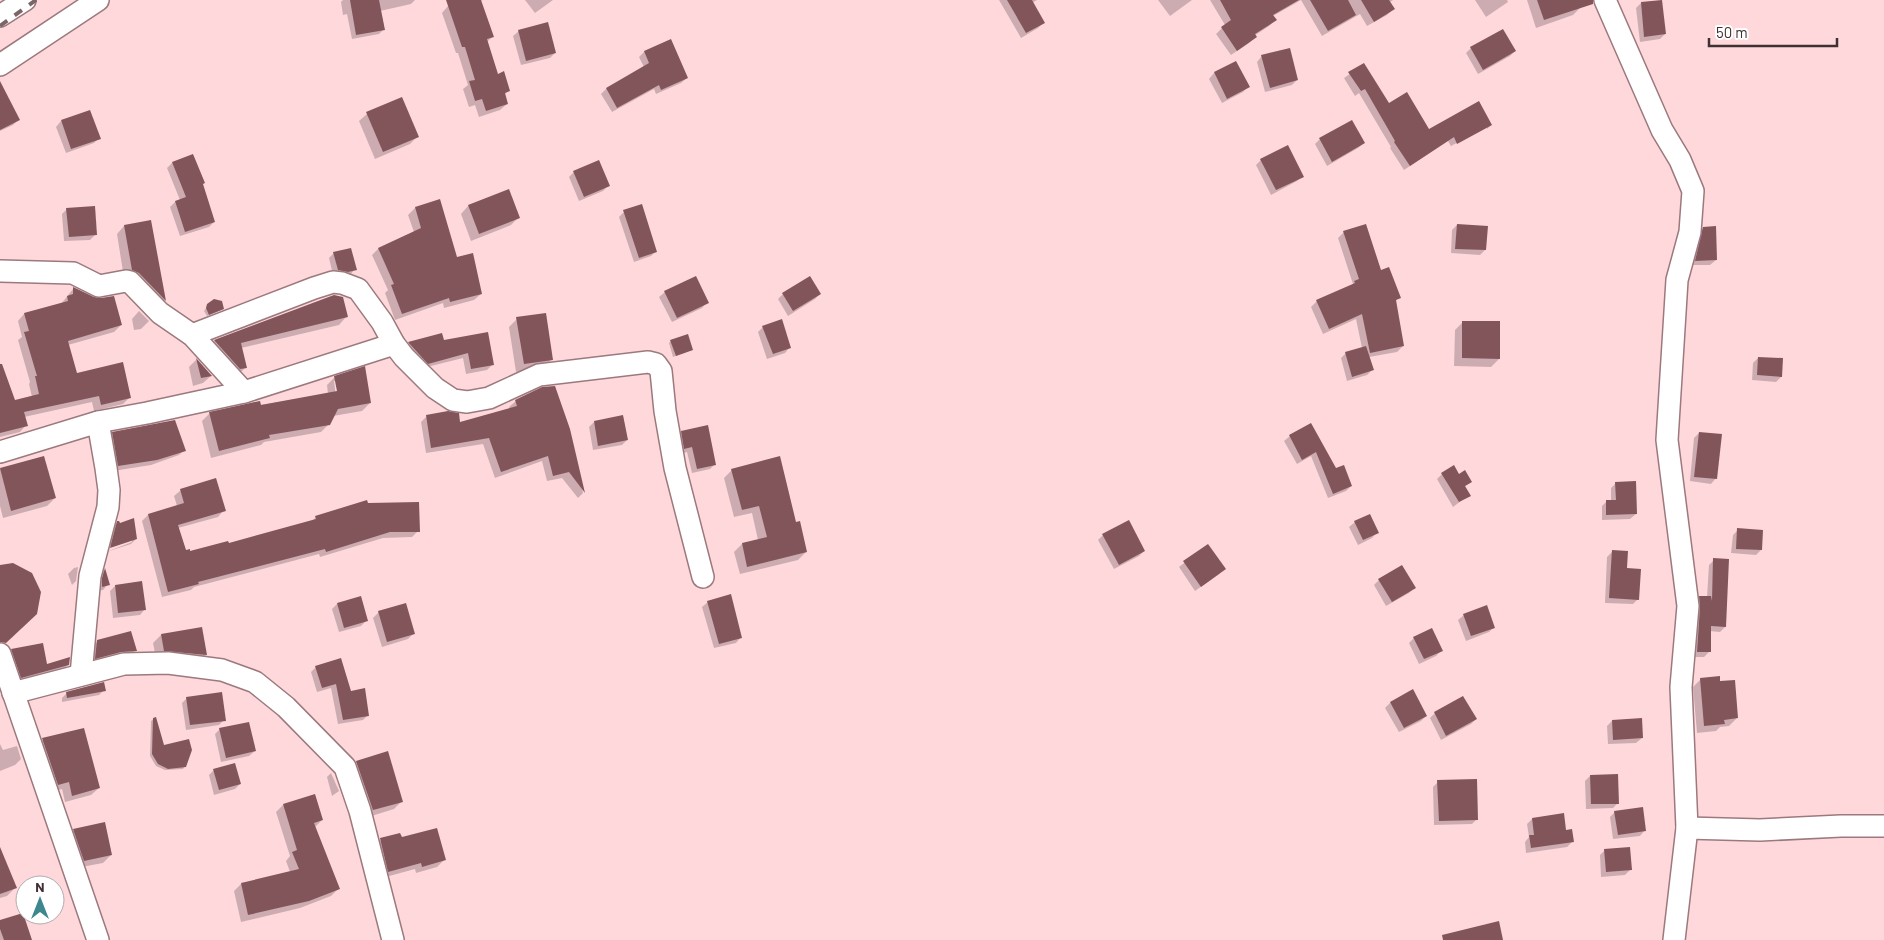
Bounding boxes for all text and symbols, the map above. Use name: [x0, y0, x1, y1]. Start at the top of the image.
scale bar: [1709, 15, 1836, 47]
text: 50 m: [1716, 23, 1748, 41]
north arrow: [15, 875, 65, 925]
text: N: [35, 878, 45, 895]

